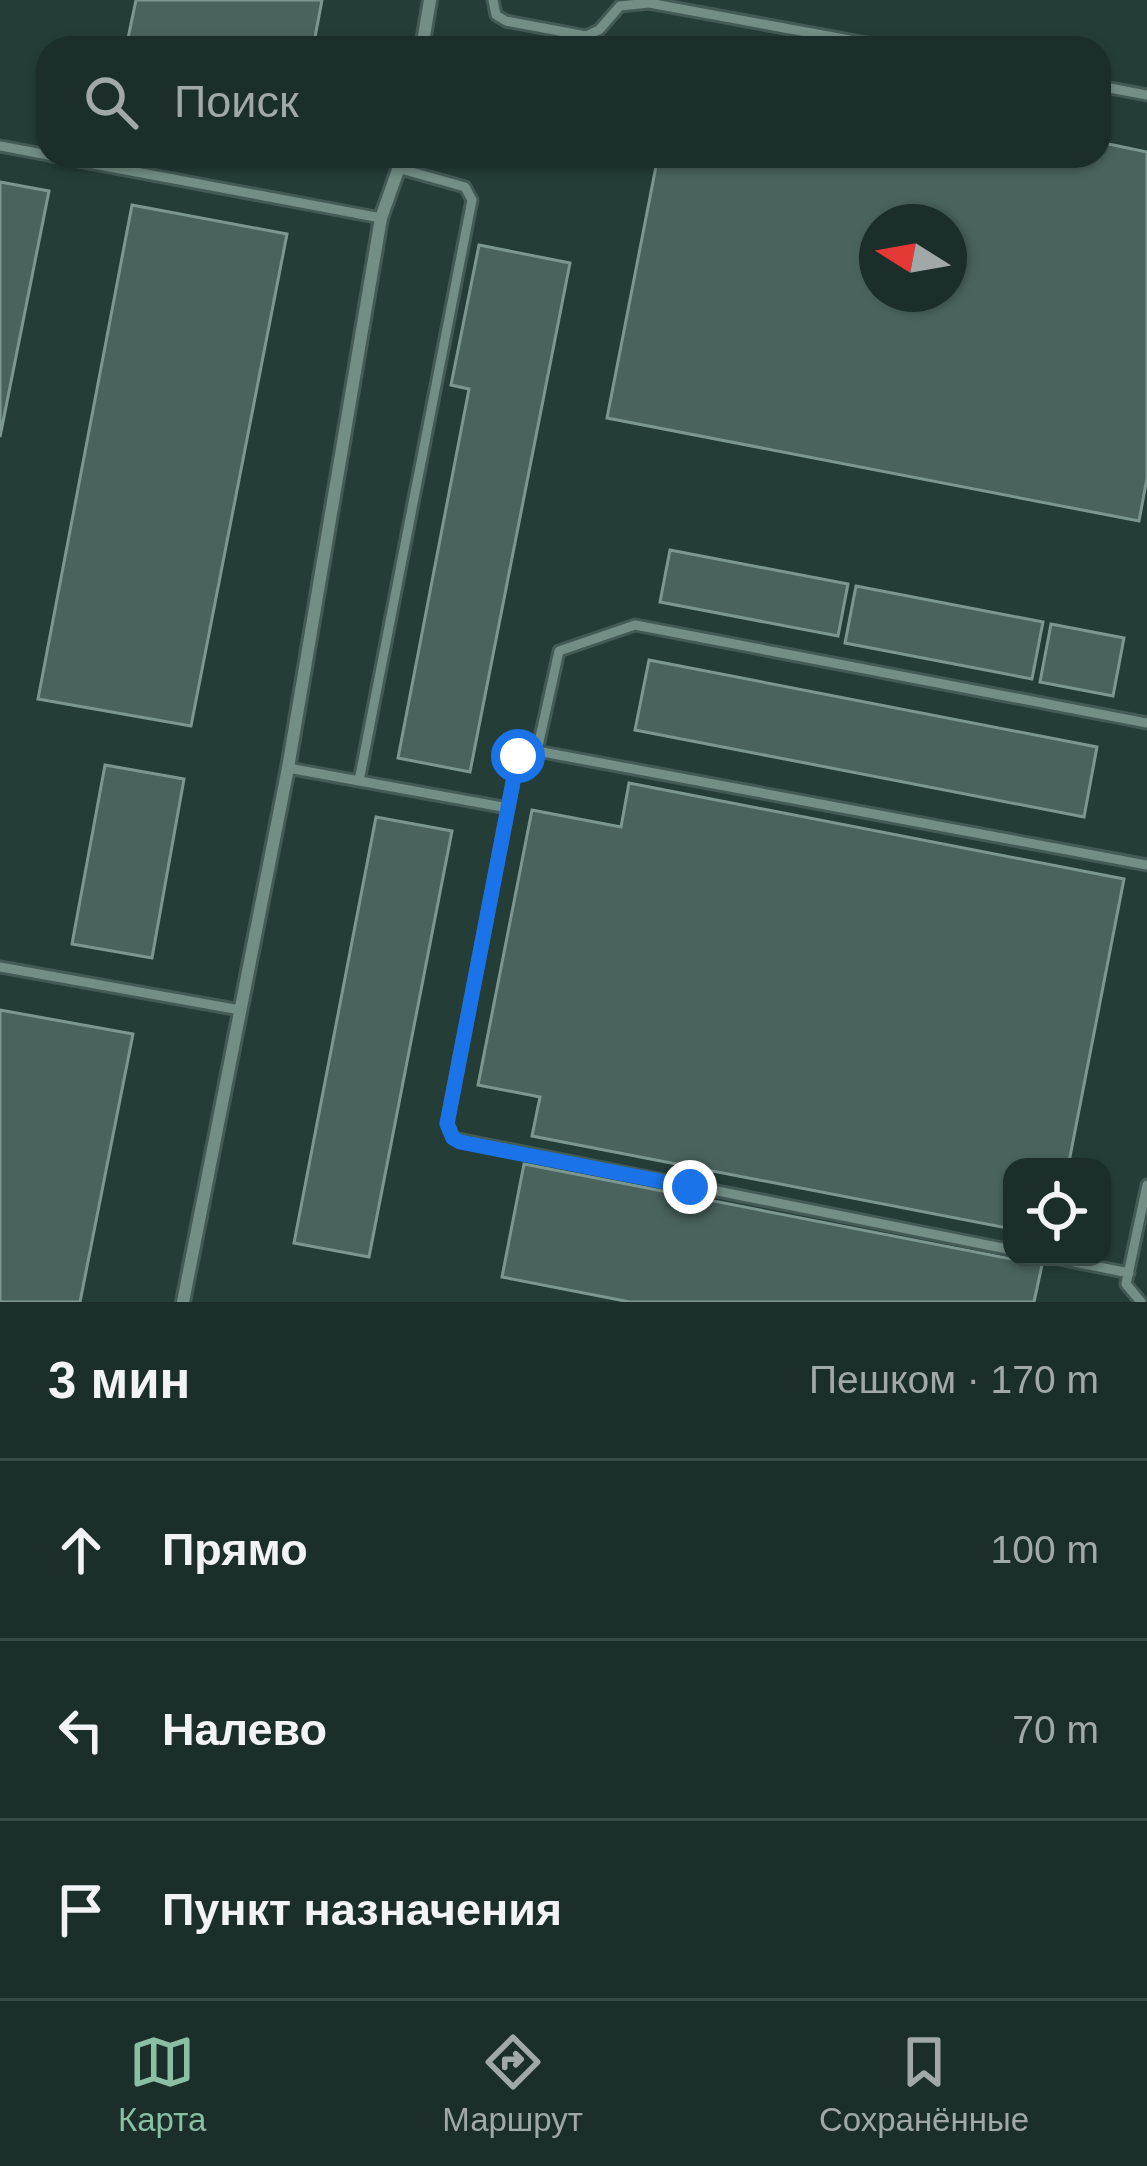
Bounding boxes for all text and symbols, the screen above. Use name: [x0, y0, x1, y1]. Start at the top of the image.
search box: [36, 36, 1111, 168]
icon: search: [78, 69, 144, 135]
text: Поиск: [174, 76, 299, 127]
north arrow: [859, 204, 967, 312]
route start: [491, 729, 545, 783]
map controls: [1003, 1158, 1111, 1266]
button: locate: [1003, 1158, 1111, 1266]
route end: [663, 1160, 717, 1214]
text: 3 мин: [48, 1352, 190, 1409]
text: Пешком · 170 m: [809, 1358, 1099, 1401]
icon: ahead: [48, 1517, 114, 1583]
text: Прямо: [162, 1524, 308, 1575]
text: 100 m: [991, 1528, 1099, 1571]
icon: left: [48, 1697, 114, 1763]
text: Налево: [162, 1704, 327, 1755]
text: 70 m: [1012, 1708, 1099, 1751]
icon: arrive: [48, 1877, 114, 1943]
text: Пункт назначения: [162, 1884, 562, 1935]
tab: Карта: [118, 2029, 206, 2139]
tab: Маршрут: [442, 2029, 583, 2139]
tab: Сохранённые: [819, 2029, 1029, 2139]

